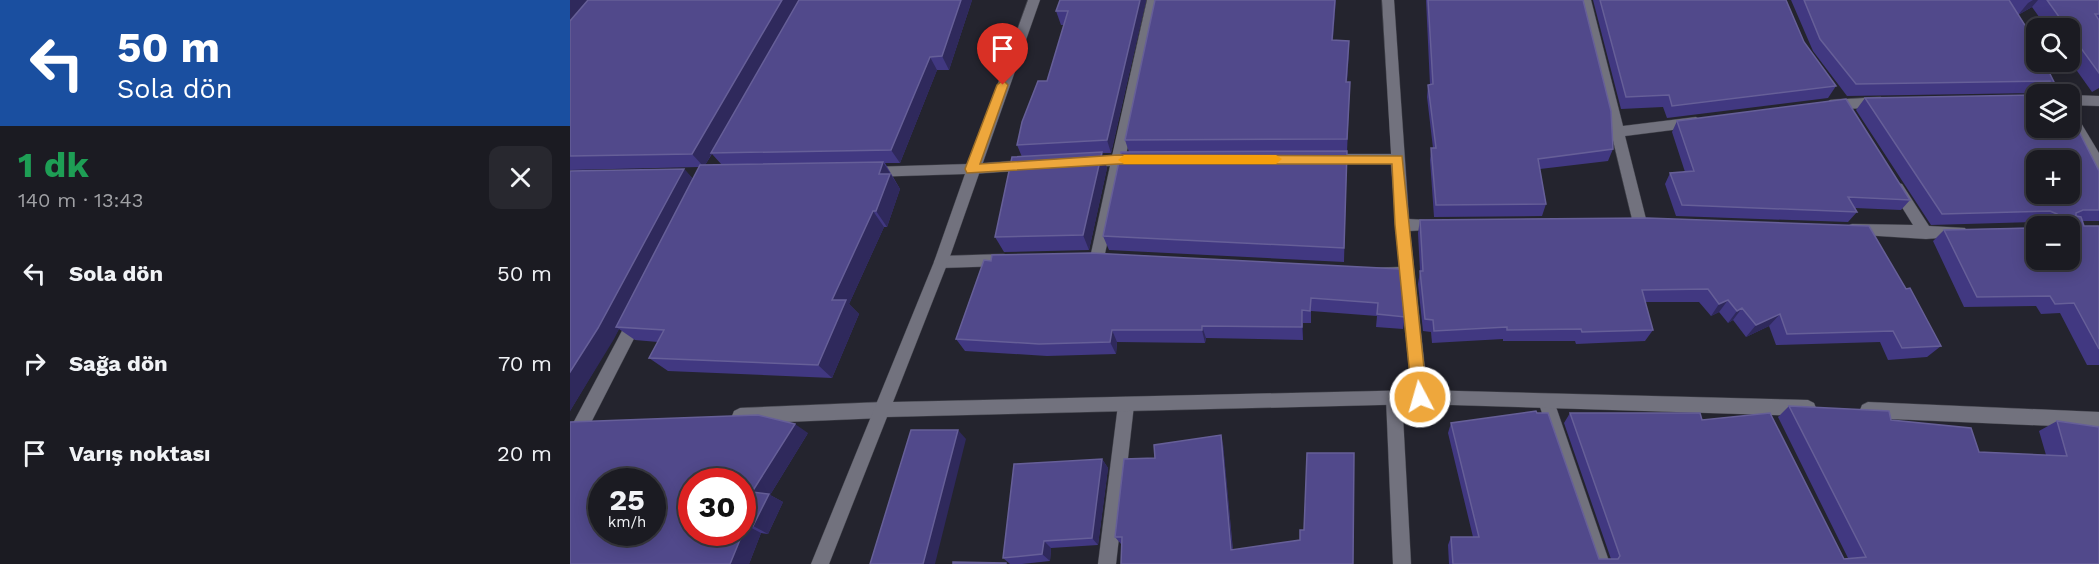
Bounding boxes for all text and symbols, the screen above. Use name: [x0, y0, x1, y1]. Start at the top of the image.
map controls: [2026, 18, 2080, 270]
button: search: [2026, 18, 2080, 72]
text: 50 m: [117, 23, 220, 72]
pin: [977, 23, 1028, 85]
icon: left: [18, 24, 96, 102]
icon: arrive: [986, 32, 1019, 65]
text: Sola dön: [117, 73, 232, 105]
button: layers: [2026, 84, 2080, 138]
text: 1 dk: [18, 144, 89, 186]
button: close: [489, 146, 552, 209]
button: +: [2026, 150, 2080, 204]
text: 140 m · 13:43: [18, 188, 143, 212]
button: −: [2026, 216, 2080, 270]
icon: left: [18, 257, 51, 290]
text: Sola dön: [69, 261, 163, 286]
text: 50 m: [497, 261, 552, 286]
icon: right: [18, 347, 51, 380]
text: Sağa dön: [69, 351, 168, 376]
text: 70 m: [498, 351, 552, 376]
position arrow: [1388, 365, 1452, 429]
icon: arrive: [18, 437, 51, 470]
text: Varış noktası: [69, 441, 211, 466]
text: 20 m: [497, 441, 552, 466]
speed limit sign: 30: [678, 468, 756, 546]
text: 25: [609, 482, 645, 517]
text: km/h: [608, 513, 646, 531]

